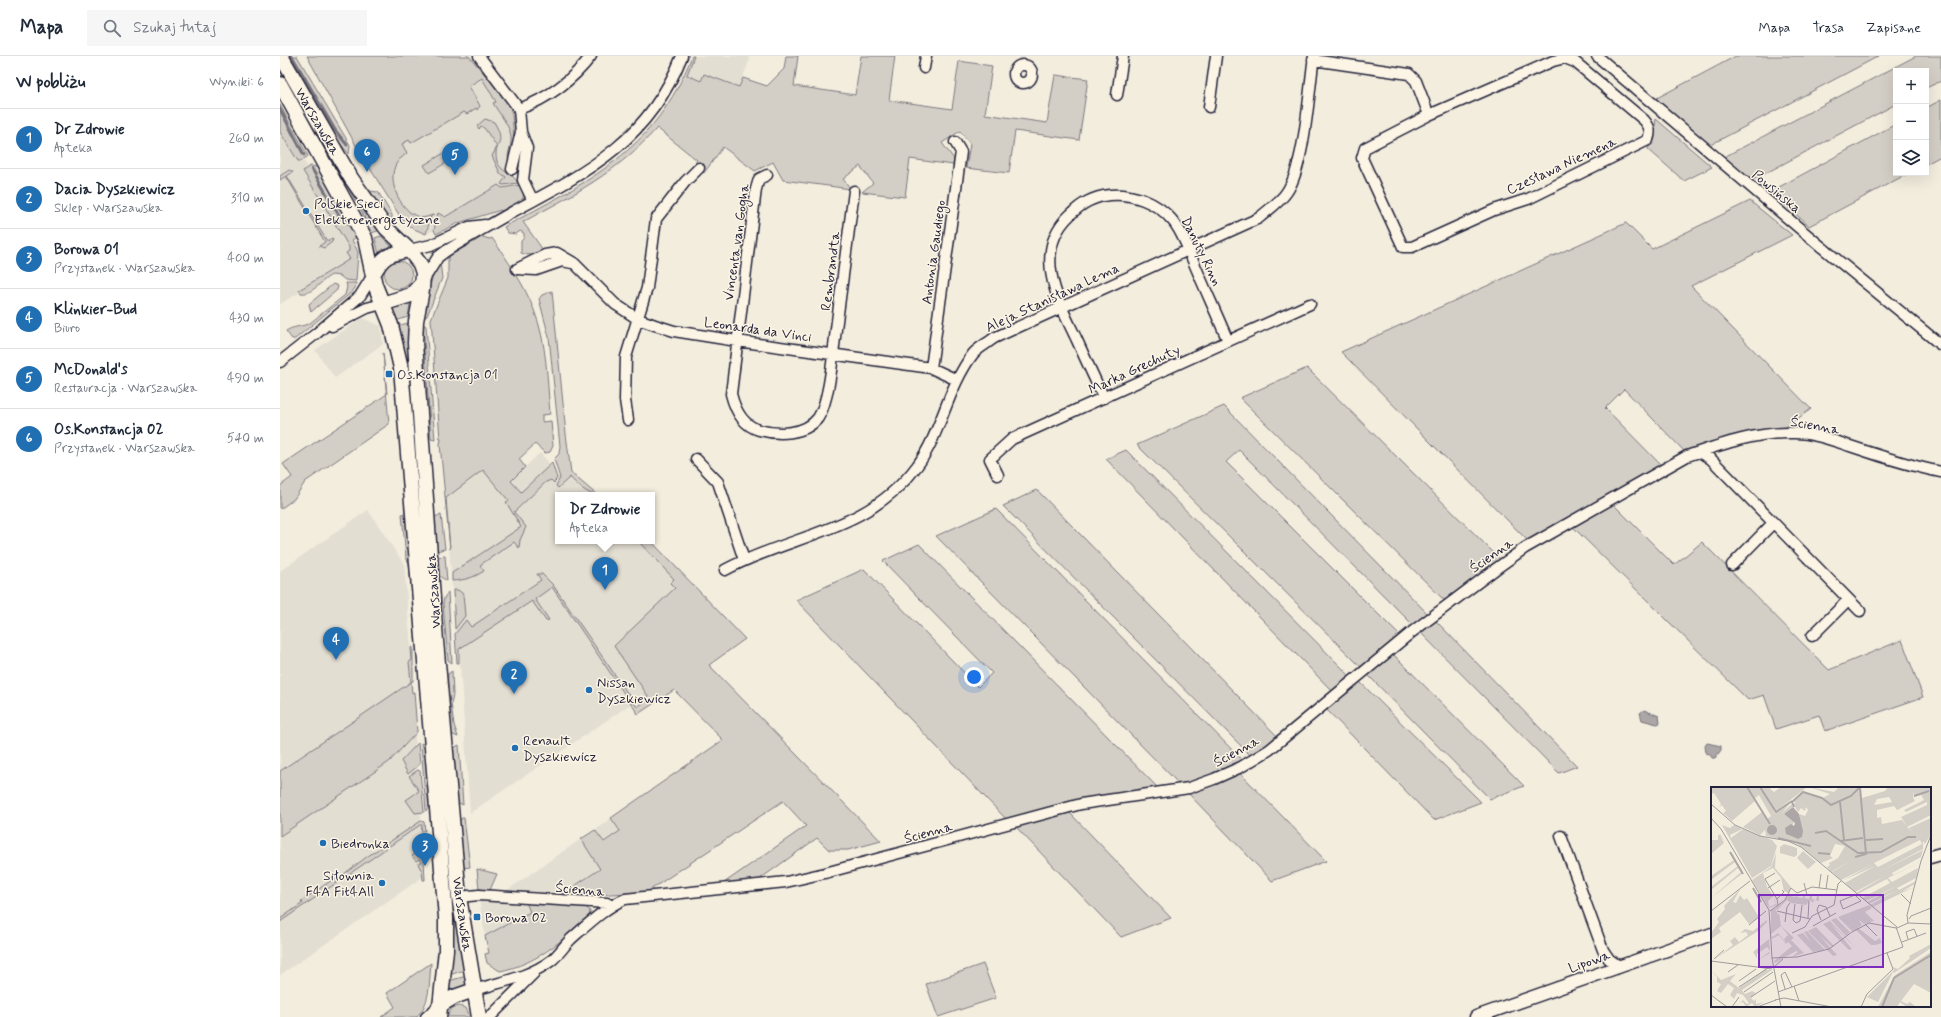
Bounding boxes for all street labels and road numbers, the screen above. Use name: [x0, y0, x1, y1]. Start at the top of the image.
street label: Warszawska: [291, 84, 344, 159]
street label: Czesława Niemena: [1504, 132, 1620, 199]
street label: Powsińska: [1748, 166, 1805, 218]
street label: Vincenta van Gogha: [720, 182, 755, 302]
street label: Antonia Gaudiego: [918, 199, 951, 306]
street label: Danuty Rinn: [1177, 214, 1226, 289]
street label: Rembrandta: [817, 230, 845, 312]
street label: Aleja Stanisława Lema: [983, 259, 1122, 337]
street label: Leonarda da Vinci: [703, 314, 813, 346]
street label: Marka Grechuty: [1086, 341, 1183, 399]
street label: Ścienna: [1789, 413, 1841, 439]
street label: Ścienna: [1466, 534, 1517, 577]
street label: Warszawska: [422, 552, 446, 629]
street label: Ścienna: [1211, 732, 1263, 772]
street label: Ścienna: [902, 818, 955, 848]
street label: Warszawska: [448, 876, 476, 953]
street label: Ścienna: [555, 879, 606, 901]
street label: Lipowa: [1566, 946, 1613, 978]

